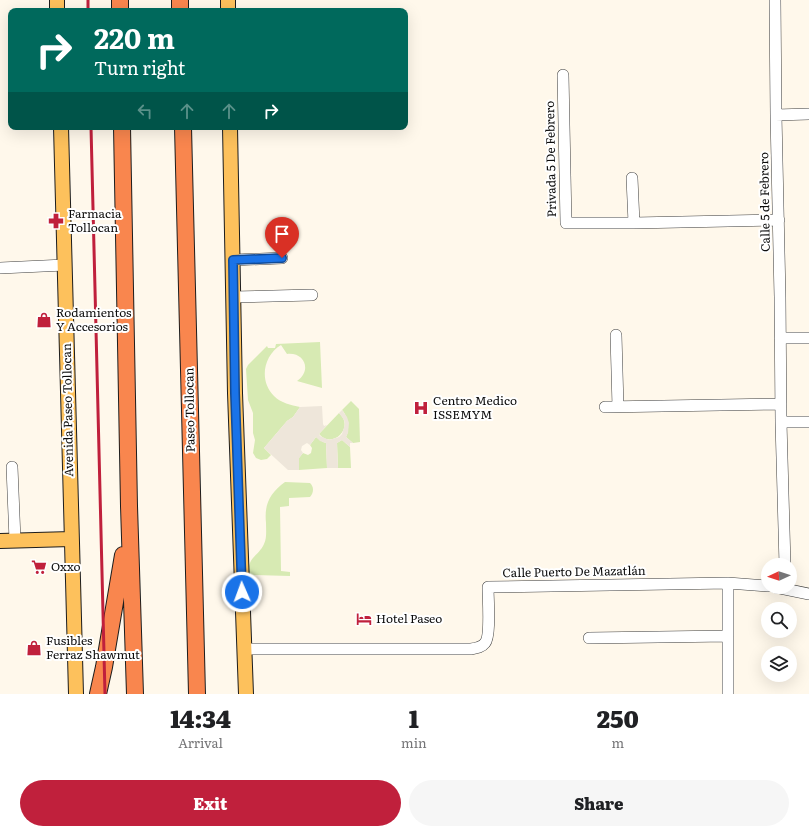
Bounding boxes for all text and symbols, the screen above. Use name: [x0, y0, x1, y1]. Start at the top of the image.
text: 220 m: [94, 16, 175, 58]
icon: right: [28, 24, 80, 76]
text: Turn right: [94, 54, 185, 81]
icon: left: [134, 100, 156, 122]
icon: ahead: [176, 100, 198, 122]
icon: ahead: [218, 100, 240, 122]
icon: right: [260, 100, 282, 122]
street label: Privada 5 De Febrero: [540, 101, 560, 217]
street label: Calle 5 de Febrero: [754, 152, 774, 252]
place label: Farmacia Tollocan: [68, 204, 122, 236]
pharmacy icon: Farmacia Tollocan: [47, 212, 65, 230]
pin: [265, 217, 299, 258]
icon: arrive: [271, 223, 293, 245]
place label: Rodamientos Y Accesorios: [56, 303, 132, 335]
shop icon: Rodamientos Y Accesorios: [35, 311, 53, 329]
street label: Avenida Paseo Tollocan: [57, 343, 77, 477]
street label: Paseo Tollocan: [179, 367, 199, 453]
place label: Centro Medico ISSEMYM: [433, 391, 517, 423]
hospital icon: Centro Medico ISSEMYM: [412, 399, 430, 417]
place label: Oxxo: [51, 557, 81, 575]
supermarket icon: Oxxo: [30, 558, 48, 576]
north arrow: [761, 558, 797, 594]
map controls: [761, 558, 797, 682]
street label: Calle Puerto De Mazatlán: [502, 561, 646, 581]
position arrow: [221, 571, 263, 613]
button: search: [761, 602, 797, 638]
place label: Hotel Paseo: [376, 609, 442, 627]
hotel icon: Hotel Paseo: [355, 610, 373, 628]
place label: Fusibles Ferraz Shawmut: [46, 631, 140, 663]
shop icon: Fusibles Ferraz Shawmut: [25, 639, 43, 657]
button: layers: [761, 646, 797, 682]
text: 14:34: [170, 700, 231, 735]
text: 1: [409, 700, 419, 735]
text: 250: [597, 700, 639, 735]
text: Arrival: [178, 733, 223, 752]
text: min: [401, 733, 427, 752]
text: m: [611, 733, 624, 752]
button: Exit: [20, 780, 401, 826]
button: Share: [409, 780, 789, 826]

